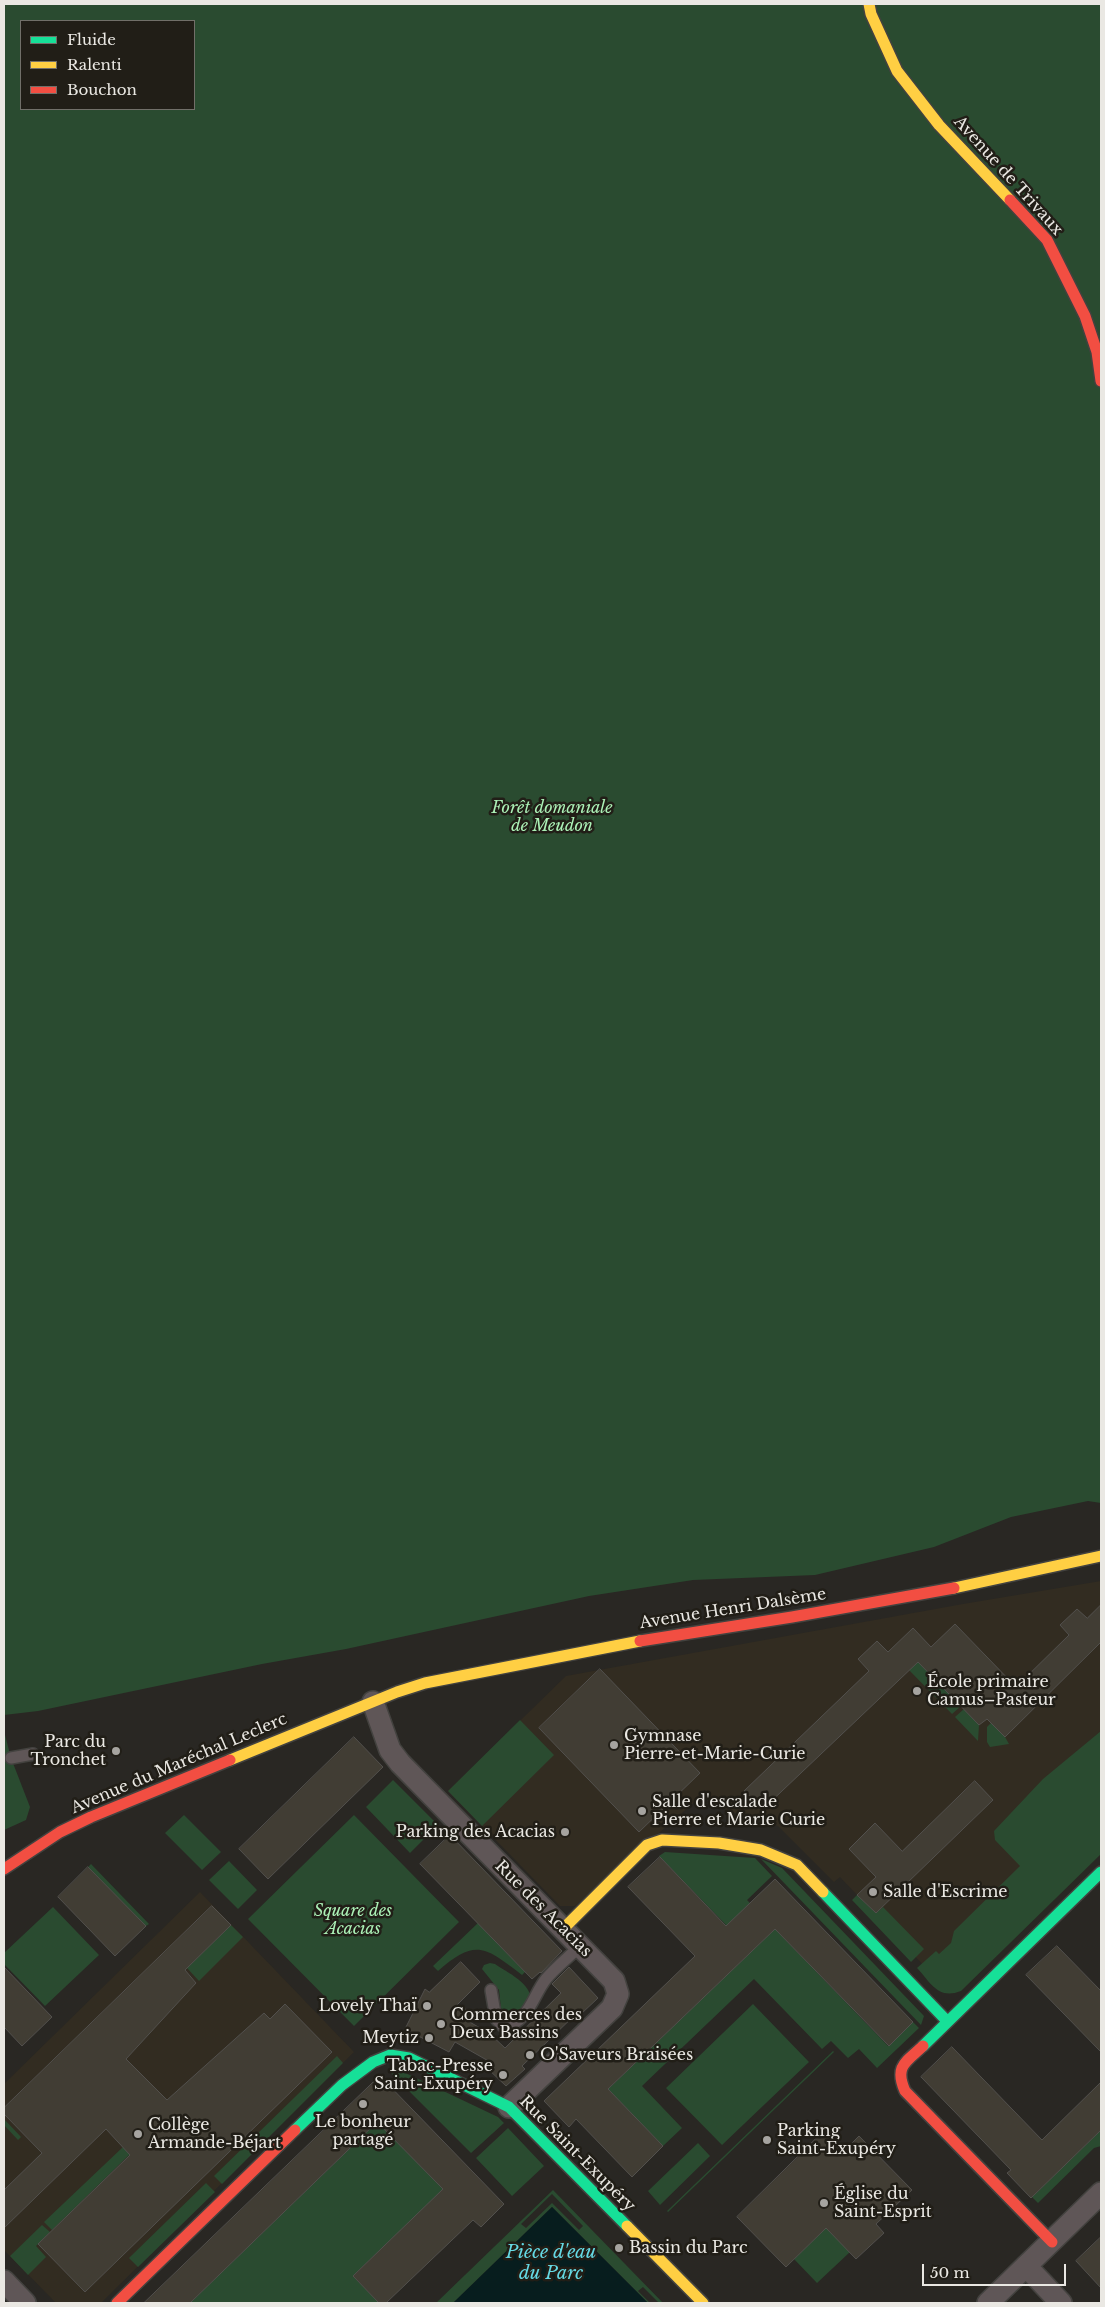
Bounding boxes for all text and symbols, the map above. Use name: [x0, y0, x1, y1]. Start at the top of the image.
legend: [20, 20, 195, 110]
text: Fluide: [67, 30, 116, 49]
text: Ralenti: [67, 55, 122, 74]
text: Bouchon: [67, 80, 137, 99]
street label: Avenue de Trivaux: [949, 112, 1067, 240]
park label: Forêt domaniale de Meudon: [491, 798, 613, 836]
street label: Avenue Henri Dalsème: [638, 1585, 828, 1633]
place label: École primaire Camus–Pasteur: [927, 1672, 1056, 1710]
marker: École primaire Camus–Pasteur: [911, 1685, 923, 1697]
street label: Avenue du Maréchal Leclerc: [68, 1710, 290, 1818]
place label: Gymnase Pierre-et-Marie-Curie: [624, 1726, 806, 1764]
place label: Parc du Tronchet: [31, 1732, 106, 1770]
marker: Gymnase Pierre-et-Marie-Curie: [608, 1739, 620, 1751]
marker: Parc du Tronchet: [110, 1745, 122, 1757]
place label: Salle d'escalade Pierre et Marie Curie: [652, 1792, 825, 1830]
marker: Salle d'escalade Pierre et Marie Curie: [636, 1805, 648, 1817]
place label: Parking des Acacias: [396, 1822, 555, 1842]
marker: Parking des Acacias: [559, 1826, 571, 1838]
street label: Rue des Acacias: [491, 1857, 595, 1961]
place label: Salle d'Escrime: [883, 1882, 1007, 1902]
marker: Salle d'Escrime: [867, 1886, 879, 1898]
park label: Square des Acacias: [314, 1901, 392, 1939]
place label: Lovely Thaï: [319, 1996, 417, 2016]
marker: Lovely Thaï: [421, 2000, 433, 2012]
place label: Commerces des Deux Bassins: [451, 2005, 582, 2043]
marker: Commerces des Deux Bassins: [435, 2018, 447, 2030]
place label: Meytiz: [362, 2028, 419, 2048]
marker: Meytiz: [423, 2032, 435, 2044]
place label: O'Saveurs Braisées: [540, 2045, 693, 2065]
marker: O'Saveurs Braisées: [524, 2049, 536, 2061]
place label: Tabac-Presse Saint-Exupéry: [374, 2056, 493, 2094]
marker: Tabac-Presse Saint-Exupéry: [497, 2069, 509, 2081]
street label: Rue Saint-Exupéry: [515, 2092, 639, 2216]
marker: Le bonheur partagé: [357, 2098, 369, 2110]
place label: Le bonheur partagé: [315, 2112, 411, 2150]
place label: Collège Armande-Béjart: [148, 2115, 281, 2153]
place label: Parking Saint-Exupéry: [777, 2121, 896, 2159]
marker: Collège Armande-Béjart: [132, 2128, 144, 2140]
marker: Parking Saint-Exupéry: [761, 2134, 773, 2146]
place label: Église du Saint-Esprit: [834, 2184, 932, 2222]
marker: Église du Saint-Esprit: [818, 2197, 830, 2209]
place label: Bassin du Parc: [629, 2238, 748, 2258]
water label: Pièce d'eau du Parc: [506, 2242, 596, 2284]
marker: Bassin du Parc: [613, 2242, 625, 2254]
scale bar: [925, 2254, 1069, 2286]
text: 50 m: [930, 2263, 970, 2282]

